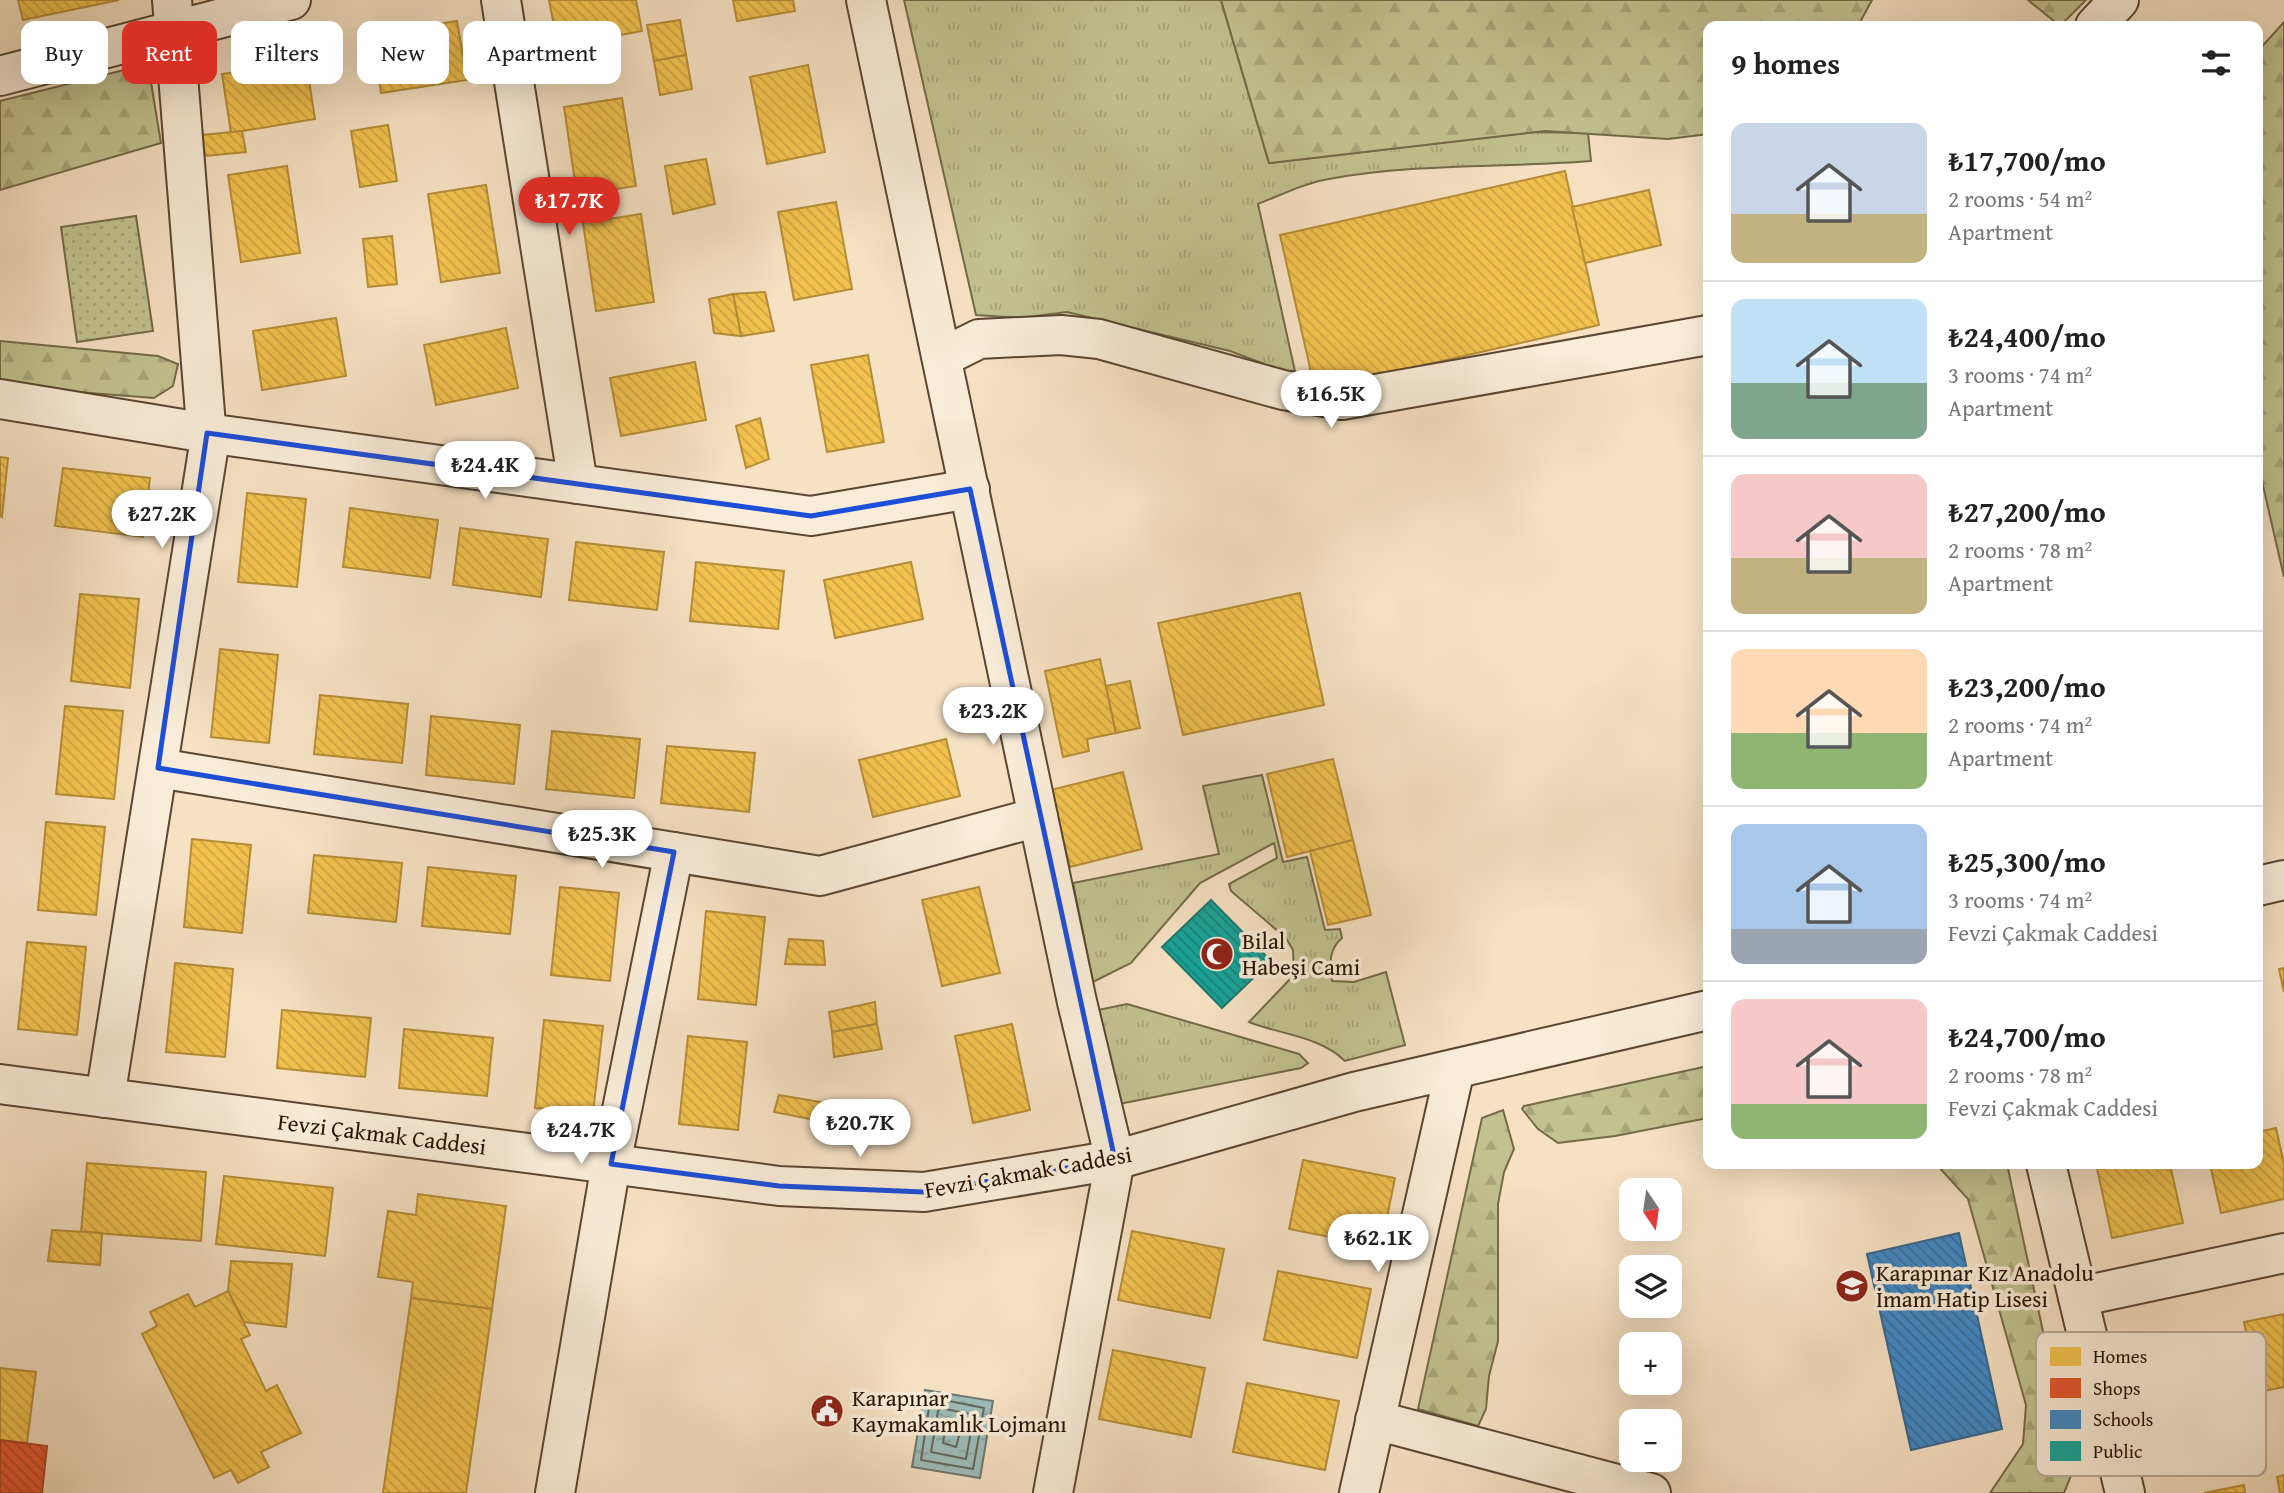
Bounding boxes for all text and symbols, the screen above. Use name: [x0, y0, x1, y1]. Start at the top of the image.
chip: Buy: [21, 21, 108, 84]
chip: Rent: [122, 21, 217, 84]
chip: Filters: [231, 21, 343, 84]
chip: New: [357, 21, 449, 84]
chip: Apartment: [463, 21, 621, 84]
text: 9 homes: [1731, 41, 1840, 85]
icon: filters: [2197, 44, 2235, 82]
text: ₺17,700/mo: [1948, 138, 2106, 182]
icon: home: [1787, 151, 1871, 235]
pin: ₺17.7K: [512, 177, 626, 237]
text: 2 rooms · 54 m²: [1948, 182, 2092, 215]
text: ₺17.7K: [535, 183, 603, 216]
text: Apartment: [1948, 215, 2053, 248]
text: ₺24,400/mo: [1948, 314, 2106, 358]
icon: home: [1787, 327, 1871, 411]
text: 3 rooms · 74 m²: [1948, 358, 2092, 391]
pin: ₺16.5K: [1274, 370, 1388, 430]
text: ₺16.5K: [1297, 376, 1365, 409]
text: Apartment: [1948, 391, 2053, 424]
pin: ₺24.4K: [428, 442, 542, 501]
text: ₺24.4K: [451, 447, 519, 480]
text: ₺27,200/mo: [1948, 489, 2106, 533]
pin: ₺27.2K: [105, 490, 219, 550]
text: ₺27.2K: [128, 496, 196, 529]
icon: home: [1787, 502, 1871, 586]
text: 2 rooms · 78 m²: [1948, 533, 2092, 566]
text: Apartment: [1948, 566, 2053, 599]
text: ₺23,200/mo: [1948, 664, 2106, 708]
icon: home: [1787, 677, 1871, 761]
pin: ₺23.2K: [936, 688, 1050, 747]
text: ₺23.2K: [959, 693, 1027, 726]
text: 2 rooms · 74 m²: [1948, 708, 2092, 741]
text: Apartment: [1948, 741, 2053, 774]
pin: ₺25.3K: [545, 810, 659, 870]
text: ₺25.3K: [568, 816, 636, 849]
text: ₺25,300/mo: [1948, 839, 2106, 883]
icon: home: [1787, 852, 1871, 936]
text: 3 rooms · 74 m²: [1948, 883, 2092, 916]
text: Fevzi Çakmak Caddesi: [1948, 916, 2158, 949]
place label: Bilal Habeşi Cami: [1242, 924, 1360, 983]
mosque icon: Bilal Habeşi Cami: [1198, 935, 1236, 973]
text: ₺24,700/mo: [1948, 1014, 2106, 1058]
icon: home: [1787, 1027, 1871, 1111]
text: 2 rooms · 78 m²: [1948, 1058, 2092, 1091]
text: Fevzi Çakmak Caddesi: [1948, 1091, 2158, 1124]
pin: ₺20.7K: [803, 1100, 917, 1159]
street label: Fevzi Çakmak Caddesi: [276, 1104, 488, 1163]
text: ₺20.7K: [826, 1105, 894, 1138]
pin: ₺24.7K: [524, 1106, 638, 1166]
text: ₺24.7K: [547, 1112, 615, 1145]
street label: Fevzi Çakmak Caddesi: [922, 1137, 1134, 1206]
north arrow: [1619, 1178, 1682, 1241]
map controls: [1619, 1178, 1682, 1472]
pin: ₺62.1K: [1321, 1214, 1435, 1274]
text: ₺62.1K: [1344, 1220, 1412, 1253]
button: layers: [1619, 1255, 1682, 1318]
place label: Karapınar Kız Anadolu İmam Hatip Lisesi: [1876, 1256, 2094, 1315]
school or university icon: Karapınar Kız Anadolu İmam Hatip Lisesi: [1833, 1267, 1871, 1305]
button: +: [1619, 1332, 1682, 1395]
legend: [2036, 1332, 2266, 1476]
text: Homes: [2093, 1342, 2147, 1370]
text: Shops: [2093, 1374, 2140, 1402]
place label: Karapınar Kaymakamlık Lojmanı: [852, 1381, 1067, 1440]
public building icon: Karapınar Kaymakamlık Lojmanı: [808, 1392, 846, 1430]
text: Schools: [2093, 1405, 2153, 1433]
button: −: [1619, 1409, 1682, 1472]
text: Public: [2093, 1437, 2142, 1465]

